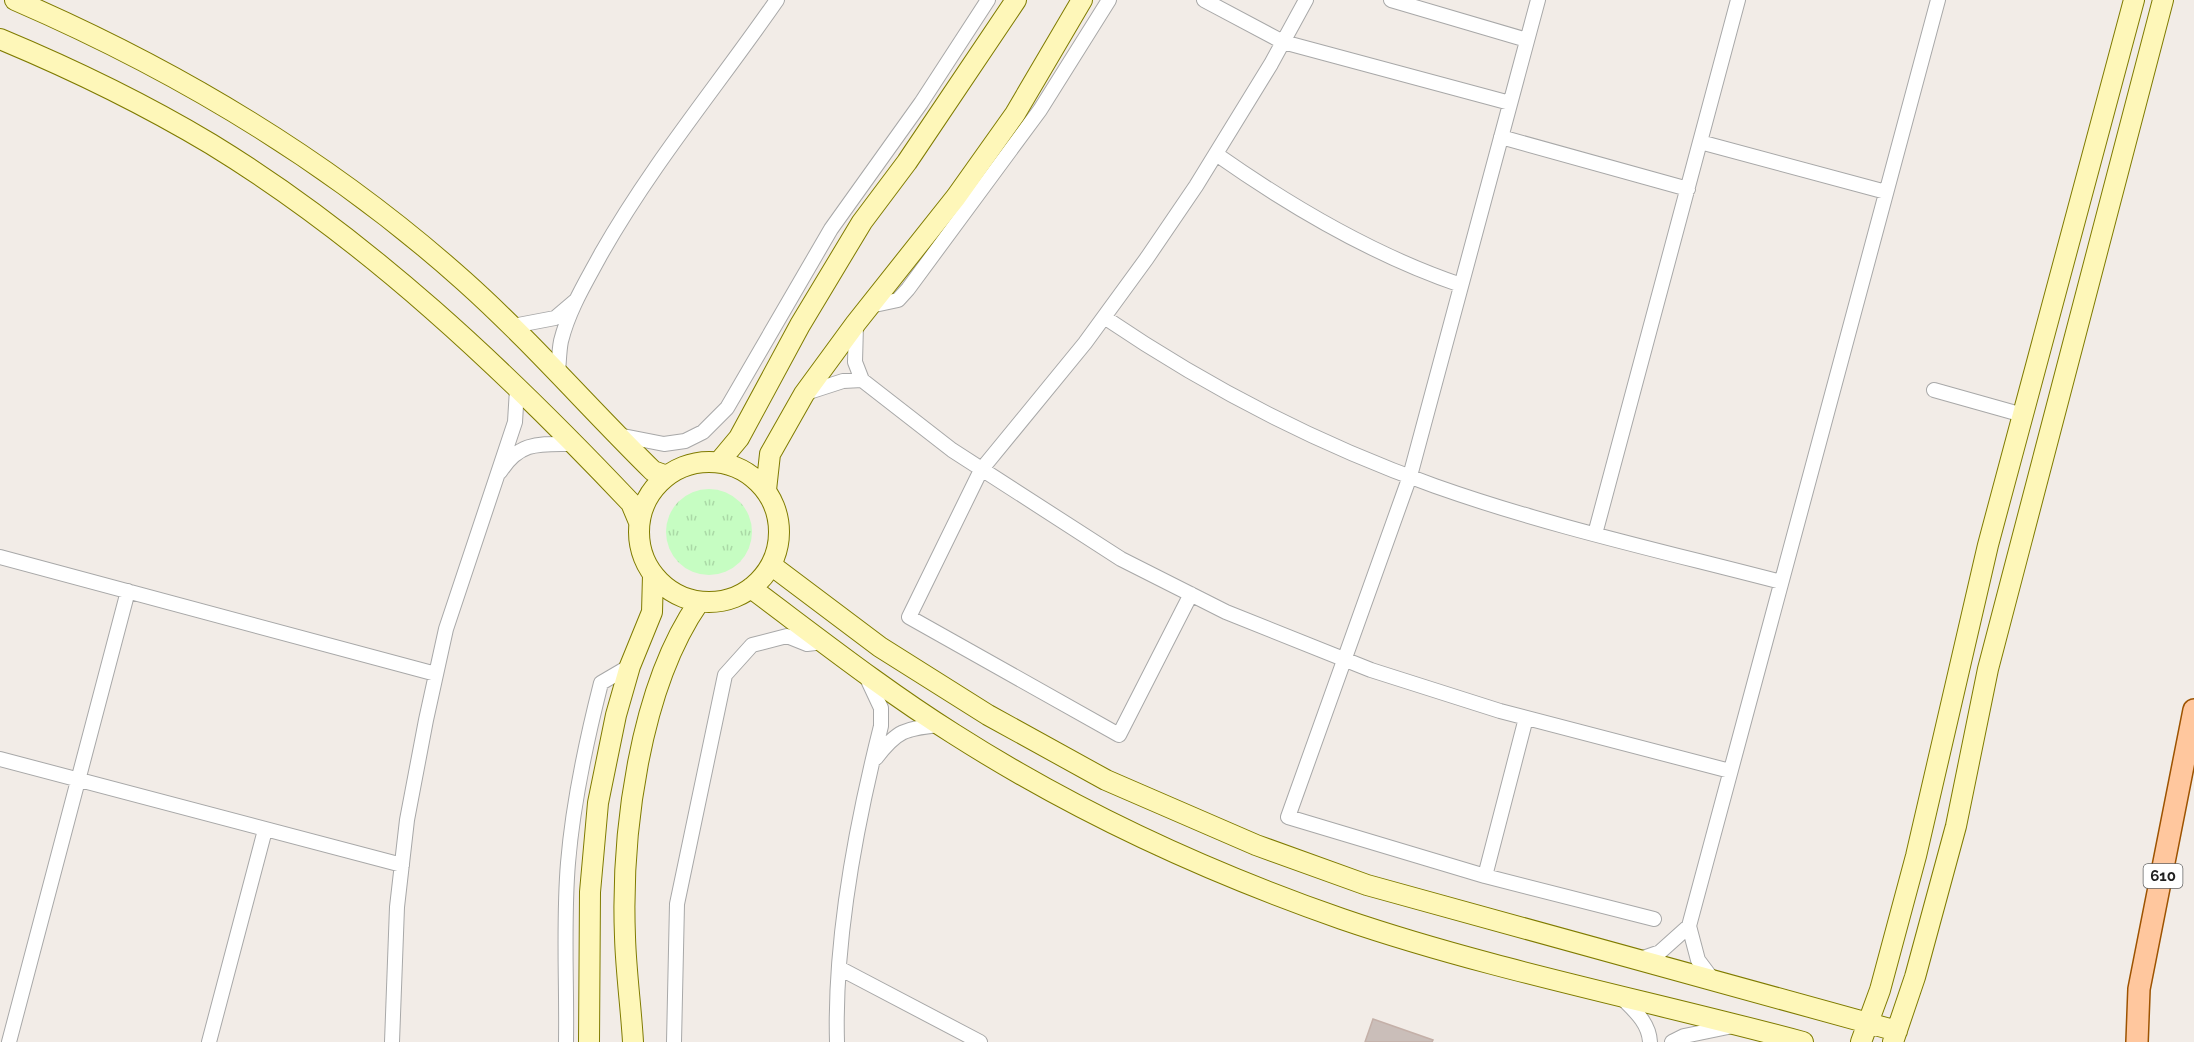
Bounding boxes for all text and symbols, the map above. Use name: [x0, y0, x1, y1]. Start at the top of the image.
road number: 610: [2144, 864, 2182, 888]

